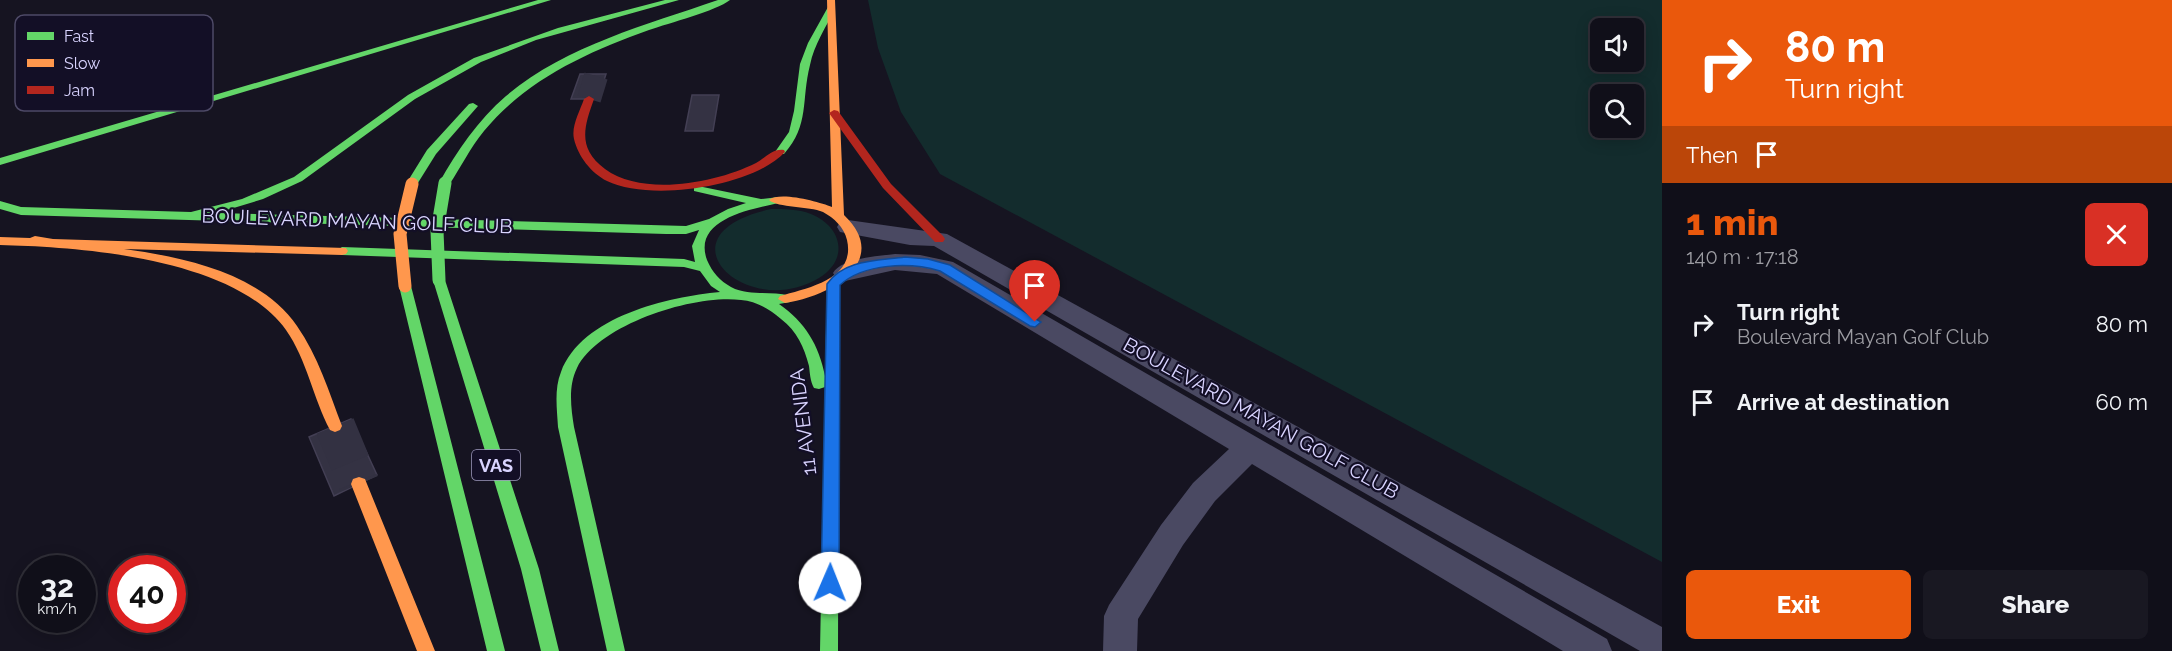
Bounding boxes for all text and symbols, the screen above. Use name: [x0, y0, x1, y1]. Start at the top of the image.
legend: [15, 15, 213, 111]
map controls: [1590, 18, 1644, 138]
button: sound: [1590, 18, 1644, 72]
text: 80 m: [1785, 23, 1885, 72]
icon: right: [1686, 24, 1764, 102]
text: Fast: [64, 27, 95, 46]
text: Slow: [64, 54, 100, 73]
text: Turn right: [1785, 73, 1904, 104]
text: Jam: [64, 81, 95, 100]
button: search: [1590, 84, 1644, 138]
icon: arrive: [1750, 138, 1783, 171]
text: Then: [1686, 142, 1738, 168]
text: 1 min: [1686, 201, 1778, 243]
button: close: [2085, 203, 2148, 266]
street label: BOULEVARD MAYAN GOLF CLUB: [201, 204, 513, 238]
text: 140 m · 17:18: [1686, 245, 1799, 269]
pin: [1009, 260, 1060, 322]
icon: arrive: [1018, 269, 1051, 302]
text: Turn right: [1737, 299, 1840, 325]
icon: right: [1686, 308, 1719, 341]
text: 80 m: [2096, 311, 2148, 337]
text: Boulevard Mayan Golf Club: [1737, 325, 1989, 349]
street label: BOULEVARD MAYAN GOLF CLUB: [1119, 332, 1403, 504]
street label: 11 AVENIDA: [784, 367, 821, 477]
icon: arrive: [1686, 386, 1719, 419]
text: Arrive at destination: [1737, 389, 1950, 415]
text: 60 m: [2095, 389, 2148, 415]
road number: VAS: [472, 450, 520, 480]
position arrow: [798, 551, 862, 615]
speed limit sign: 40: [108, 555, 186, 633]
text: 32: [40, 569, 74, 604]
button: Exit: [1686, 570, 1911, 639]
button: Share: [1923, 570, 2148, 639]
text: km/h: [37, 600, 77, 618]

